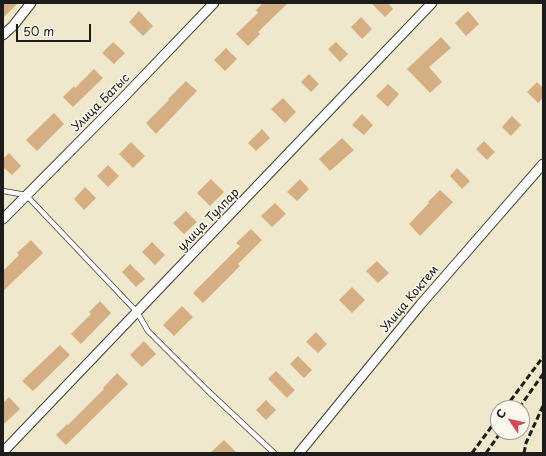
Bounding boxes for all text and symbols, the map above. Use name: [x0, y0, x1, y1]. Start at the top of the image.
scale bar: [18, 16, 93, 42]
text: 50 m: [23, 22, 54, 40]
street label: Улица Батыс: [69, 71, 133, 135]
street label: улица Тулпар: [175, 185, 243, 255]
street label: Улица Коктем: [378, 263, 442, 335]
north arrow: [490, 400, 530, 440]
text: С: [491, 405, 510, 422]

